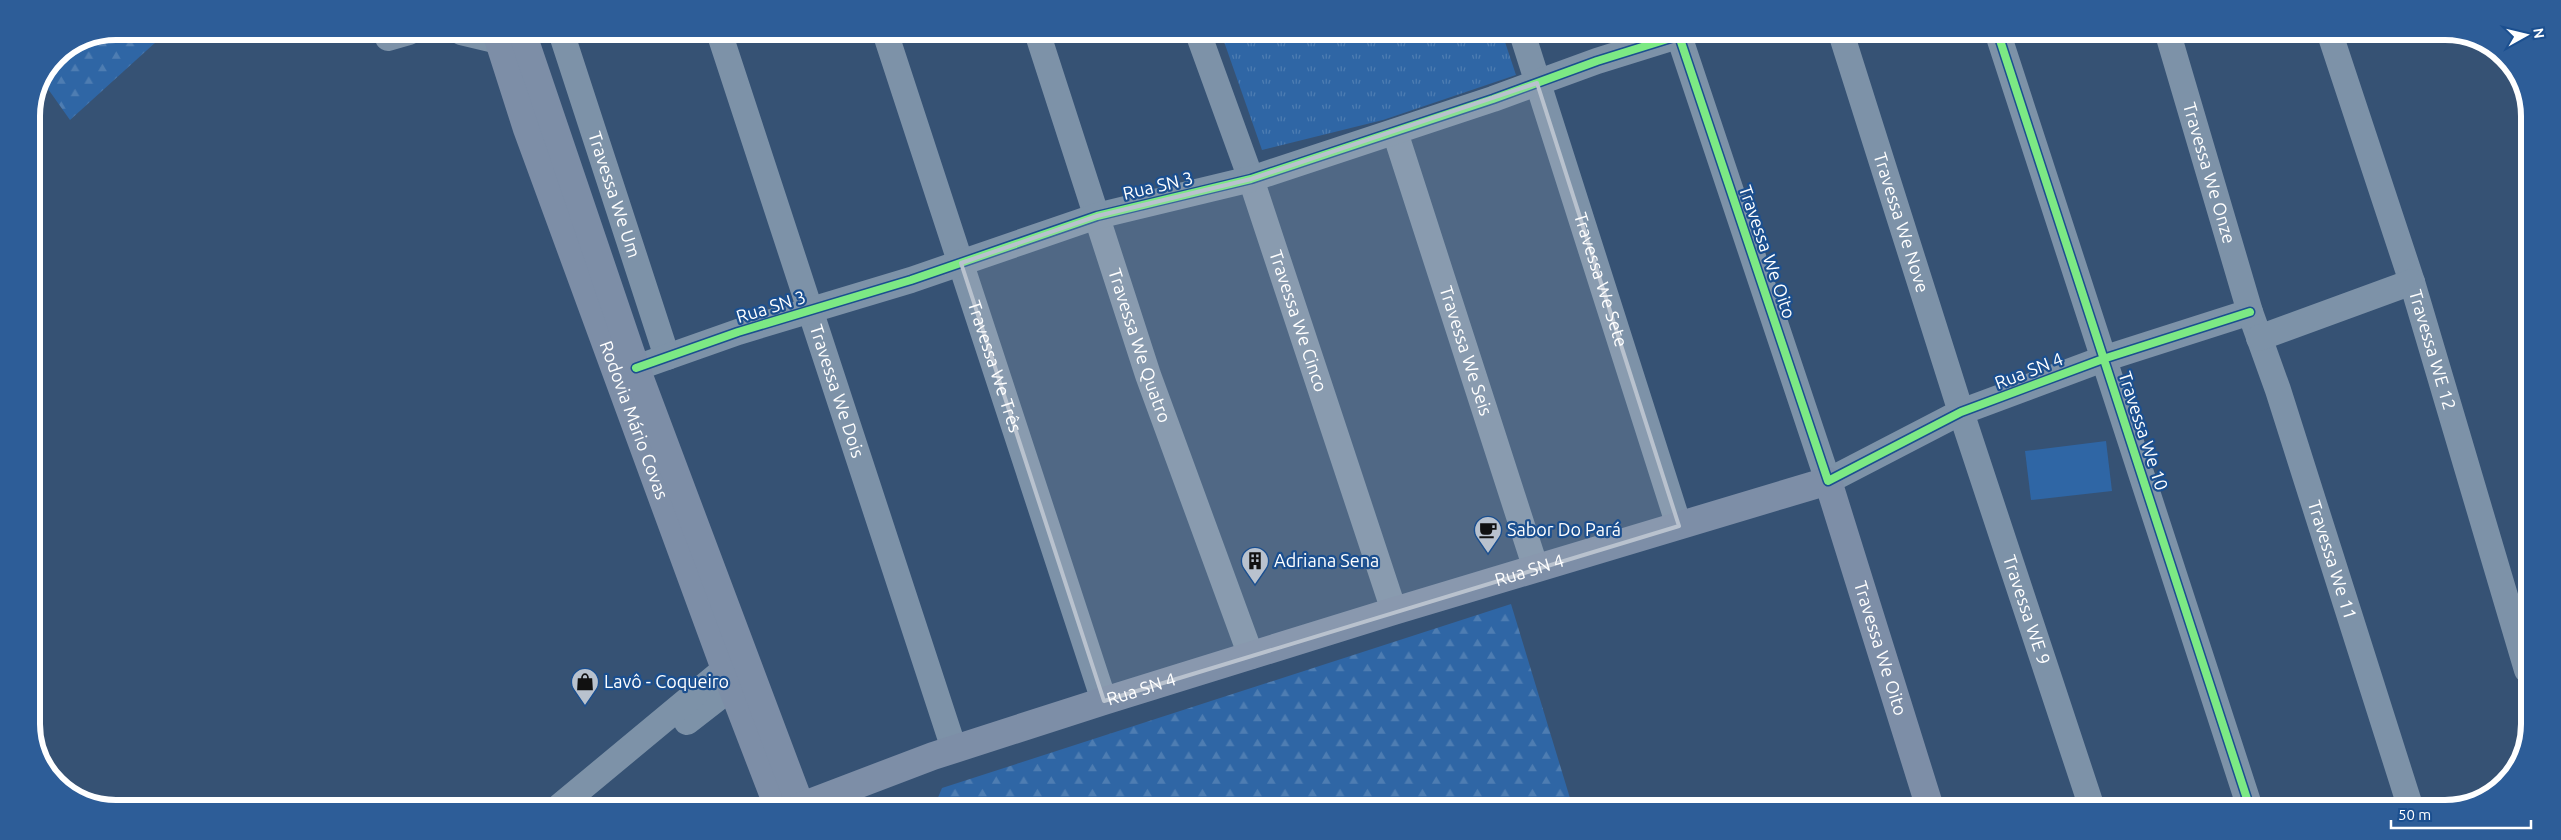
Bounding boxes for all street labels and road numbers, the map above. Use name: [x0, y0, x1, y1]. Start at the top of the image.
street label: Travessa We Onze: [2180, 100, 2240, 246]
street label: Travessa We Um: [585, 129, 645, 260]
street label: Travessa We Nove: [1871, 150, 1934, 295]
street label: Rua SN 3: [1121, 167, 1195, 203]
street label: Travessa We Oito: [1736, 182, 1800, 321]
street label: Travessa We Sete: [1571, 210, 1632, 349]
street label: Travessa We Cinco: [1266, 247, 1332, 394]
street label: Travessa We Quatro: [1105, 266, 1176, 425]
street label: Travessa We Seis: [1436, 283, 1497, 418]
street label: Rua SN 3: [734, 286, 808, 326]
street label: Travessa WE 12: [2406, 287, 2460, 412]
street label: Travessa We Três: [965, 298, 1026, 435]
street label: Travessa We Dois: [807, 322, 869, 460]
street label: Rodovia Mário Covas: [596, 338, 673, 502]
street label: Rua SN 4: [1992, 348, 2066, 392]
street label: Travessa We 10: [2115, 369, 2173, 493]
street label: Travessa We 11: [2305, 498, 2361, 622]
street label: Rua SN 4: [1492, 550, 1566, 589]
street label: Travessa WE 9: [2000, 552, 2055, 667]
street label: Travessa We Oito: [1851, 578, 1911, 718]
street label: Rua SN 4: [1104, 668, 1178, 709]

